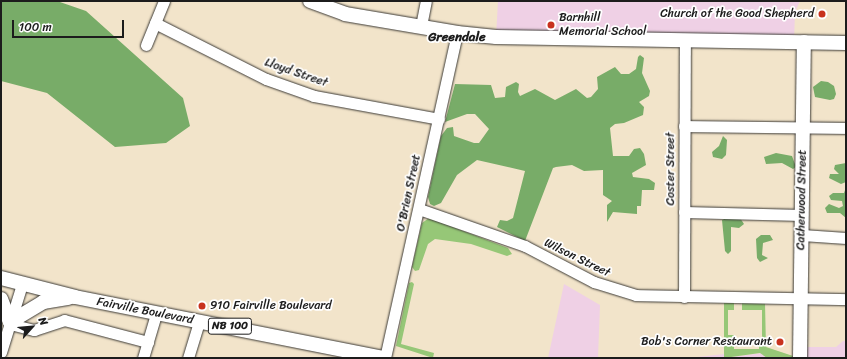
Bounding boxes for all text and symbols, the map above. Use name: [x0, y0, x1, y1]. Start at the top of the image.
place label: Church of the Good Shepherd: [659, 7, 814, 21]
marker: Church of the Good Shepherd: [817, 9, 827, 19]
place label: Barnhill Memorial School: [559, 11, 646, 39]
scale bar: [14, 12, 126, 38]
text: 100 m: [19, 16, 52, 38]
marker: Barnhill Memorial School: [546, 20, 556, 30]
district label: Greendale: [428, 29, 486, 45]
street label: Lloyd Street: [263, 56, 329, 90]
street label: Coster Street: [664, 132, 678, 206]
street label: Catherwood Street: [794, 149, 810, 251]
street label: O'Brien Street: [394, 153, 424, 233]
street label: Wilson Street: [541, 236, 613, 280]
street label: Fairville Boulevard: [96, 295, 194, 327]
place label: 910 Fairville Boulevard: [210, 299, 331, 313]
marker: 910 Fairville Boulevard: [197, 301, 207, 311]
north arrow: [12, 307, 52, 347]
text: N: [33, 314, 53, 329]
road number: NB 100: [207, 317, 253, 335]
place label: Bob's Corner Restaurant: [640, 335, 772, 349]
marker: Bob's Corner Restaurant: [775, 337, 785, 347]

